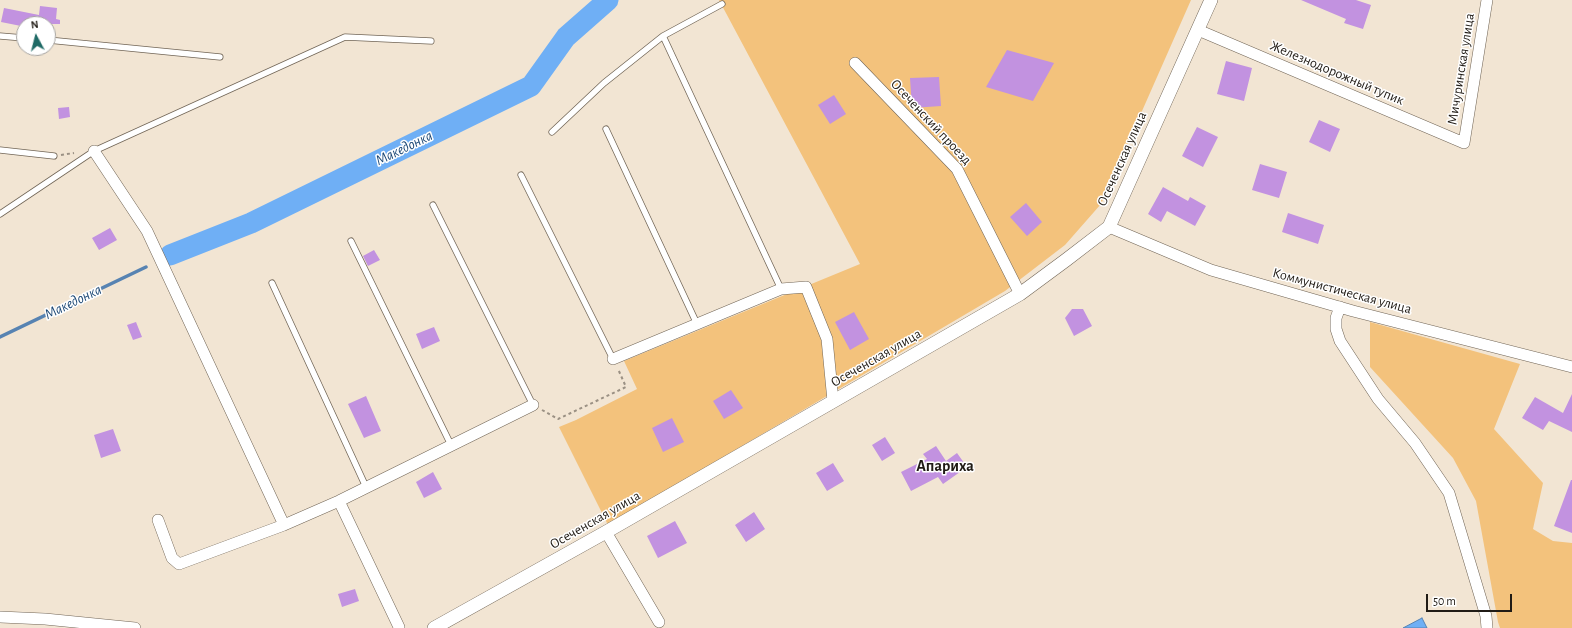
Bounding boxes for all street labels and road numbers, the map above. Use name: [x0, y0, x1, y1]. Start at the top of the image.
street label: Мичуринская улица: [1444, 12, 1478, 126]
street label: Железнодорожный тупик: [1267, 37, 1407, 109]
street label: Осеченский проезд: [887, 76, 975, 168]
street label: Осеченская улица: [1094, 109, 1150, 209]
street label: Коммунистическая улица: [1271, 264, 1413, 318]
street label: Осеченская улица: [828, 325, 924, 391]
street label: Осеченская улица: [547, 487, 643, 553]

